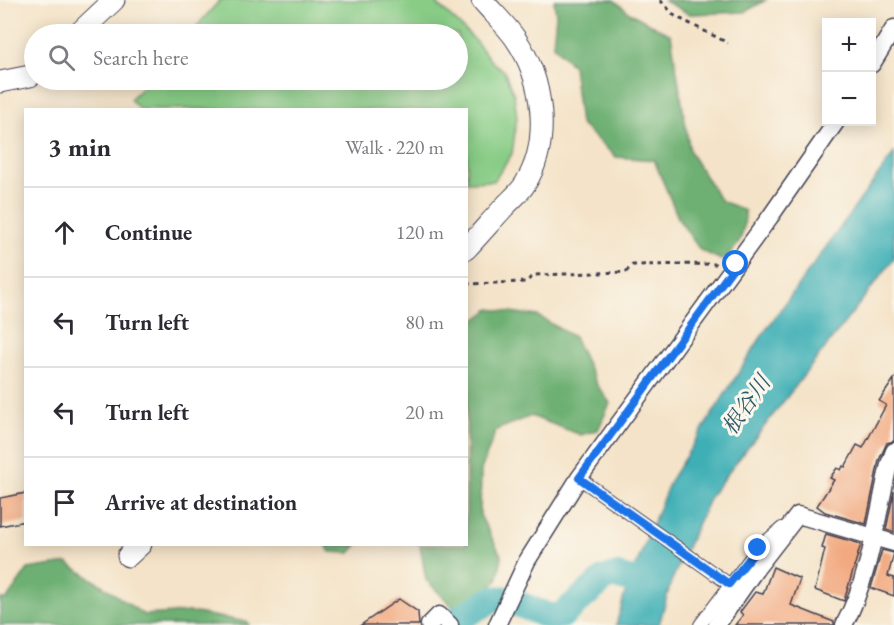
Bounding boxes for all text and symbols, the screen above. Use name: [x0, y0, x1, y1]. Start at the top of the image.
map controls: [822, 18, 876, 126]
button: +: [822, 18, 876, 72]
search box: [24, 24, 468, 90]
icon: search: [45, 41, 78, 74]
text: Search here: [93, 43, 188, 72]
button: −: [822, 72, 876, 126]
text: 3 min: [48, 130, 111, 164]
text: Walk · 220 m: [345, 134, 444, 160]
icon: ahead: [48, 216, 81, 249]
text: Continue: [105, 218, 192, 247]
text: 120 m: [396, 219, 444, 245]
route start: [722, 250, 748, 276]
icon: left: [48, 306, 81, 339]
text: Turn left: [105, 308, 189, 337]
text: 80 m: [405, 309, 444, 335]
water label: 根谷川: [715, 368, 778, 440]
icon: left: [48, 396, 81, 429]
text: Turn left: [105, 398, 189, 427]
text: 20 m: [405, 399, 444, 425]
icon: arrive: [48, 486, 81, 519]
text: Arrive at destination: [105, 488, 297, 517]
route end: [744, 534, 770, 560]

